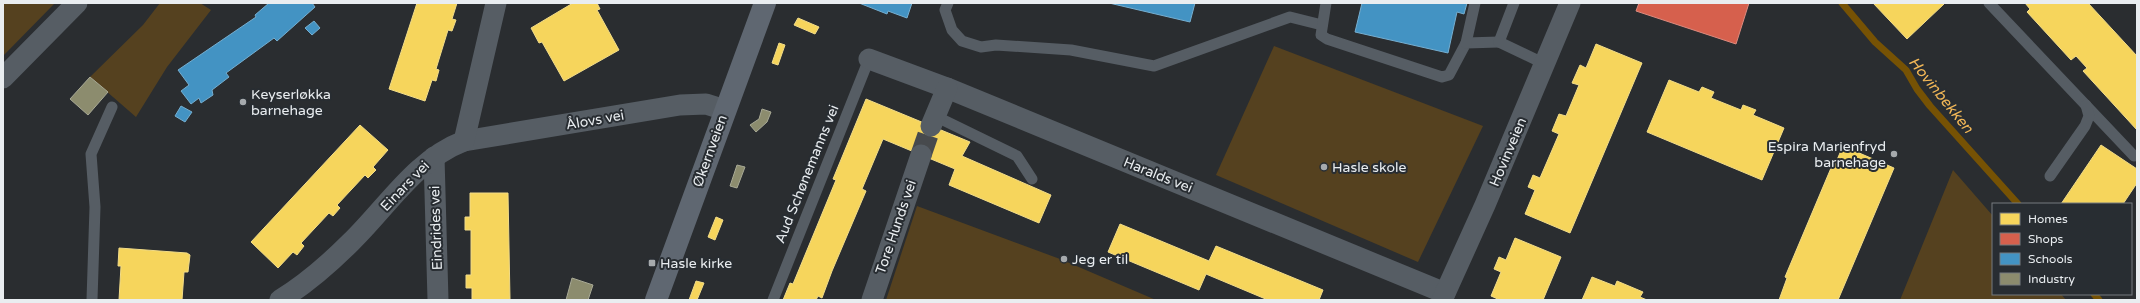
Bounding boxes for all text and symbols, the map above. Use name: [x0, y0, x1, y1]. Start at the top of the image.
water label: Hovinbekken: [1905, 53, 1978, 137]
place label: Keyserløkka barnehage: [251, 86, 331, 119]
marker: Keyserløkka barnehage: [238, 97, 248, 107]
street label: Aud Schønemanns vei: [771, 102, 843, 246]
street label: Ålovs vei: [565, 107, 625, 133]
street label: Økernveien: [689, 113, 731, 189]
street label: Hovinveien: [1486, 115, 1530, 189]
place label: Espira Marienfryd barnehage: [1768, 138, 1886, 171]
marker: Espira Marienfryd barnehage: [1889, 149, 1899, 159]
street label: Haralds vei: [1121, 153, 1195, 197]
street label: Einars vei: [377, 157, 433, 215]
place label: Hasle skole: [1332, 159, 1406, 176]
marker: Hasle skole: [1319, 162, 1329, 172]
street label: Tore Hunds vei: [872, 178, 920, 276]
street label: Eindrides vei: [426, 185, 446, 271]
legend: [1992, 203, 2132, 295]
text: Homes: [2028, 212, 2068, 226]
text: Shops: [2028, 232, 2063, 246]
place label: Jeg er til: [1072, 251, 1128, 268]
text: Schools: [2028, 252, 2073, 266]
marker: Jeg er til: [1059, 254, 1069, 264]
place label: Hasle kirke: [660, 255, 732, 272]
marker: Hasle kirke: [647, 258, 657, 268]
text: Industry: [2028, 272, 2075, 286]

